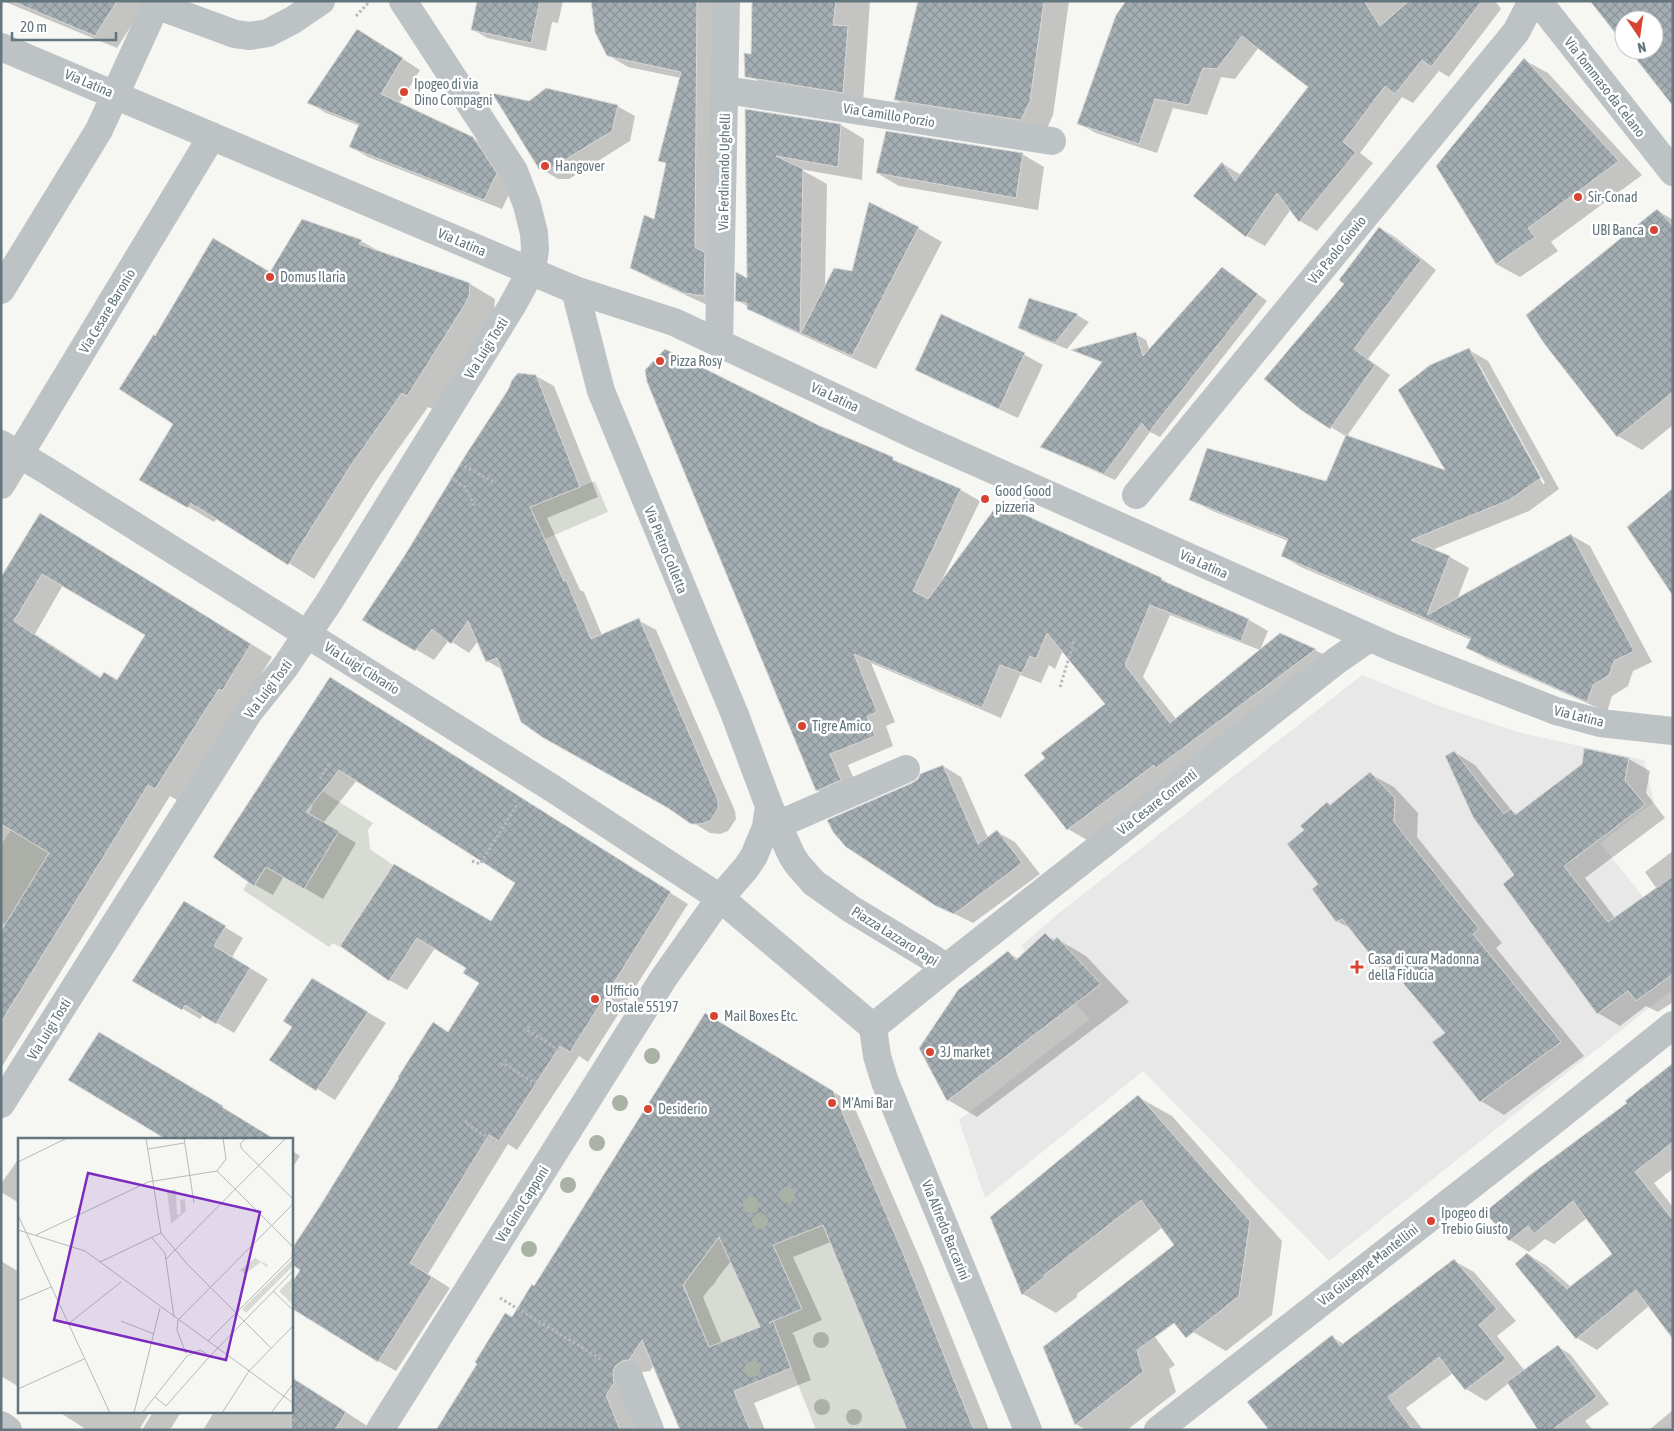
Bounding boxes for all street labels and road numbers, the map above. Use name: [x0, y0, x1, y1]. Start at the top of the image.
street label: Via Tommaso da Celano: [1561, 34, 1649, 140]
street label: Via Latina: [62, 66, 116, 100]
street label: Via Camillo Porzio: [842, 100, 936, 130]
street label: Via Ferdinando Ughelli: [715, 113, 733, 231]
street label: Via Paolo Giovio: [1305, 213, 1369, 287]
street label: Via Latina: [435, 225, 489, 259]
street label: Via Cesare Baronio: [76, 266, 138, 356]
street label: Via Luigi Tosti: [461, 314, 511, 382]
street label: Via Latina: [809, 379, 861, 415]
street label: Via Pietro Colletta: [641, 504, 691, 596]
street label: Via Latina: [1177, 546, 1231, 582]
street label: Via Luigi Cibrario: [321, 639, 403, 697]
street label: Via Luigi Tosti: [241, 657, 295, 721]
street label: Via Latina: [1552, 702, 1606, 730]
street label: Via Cesare Correnti: [1114, 766, 1200, 838]
street label: Piazza Lazzaro Papi: [849, 903, 941, 969]
street label: Via Luigi Tosti: [24, 995, 74, 1063]
street label: Via Gino Capponi: [492, 1163, 552, 1245]
street label: Via Alfredo Baccarini: [919, 1178, 973, 1282]
street label: Via Giuseppe Mantellini: [1315, 1221, 1421, 1309]

